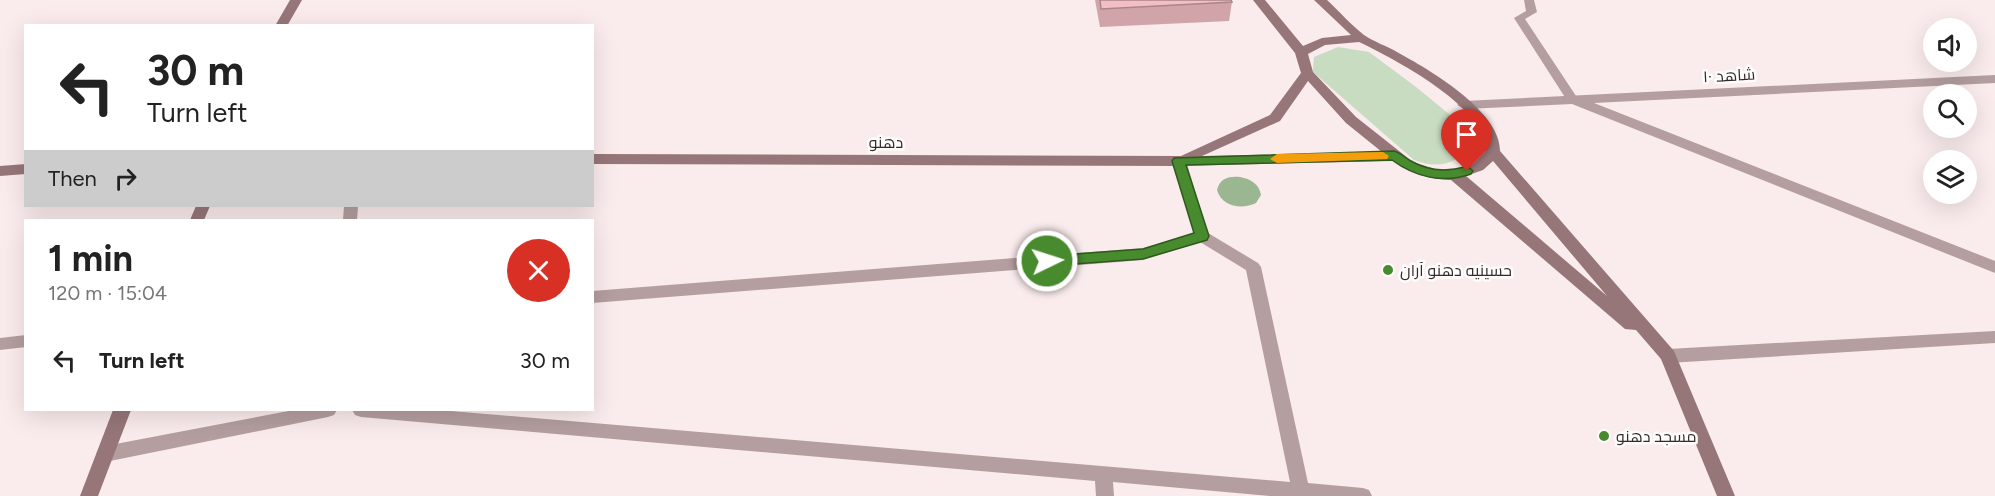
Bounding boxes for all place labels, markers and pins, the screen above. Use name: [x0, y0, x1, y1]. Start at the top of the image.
pin: [1441, 109, 1492, 171]
place label: حسینیه دهنو آران: [1400, 261, 1512, 281]
marker: حسینیه دهنو آران: [1381, 263, 1395, 277]
place label: مسجد دهنو: [1616, 427, 1697, 446]
marker: مسجد دهنو: [1597, 429, 1611, 443]

